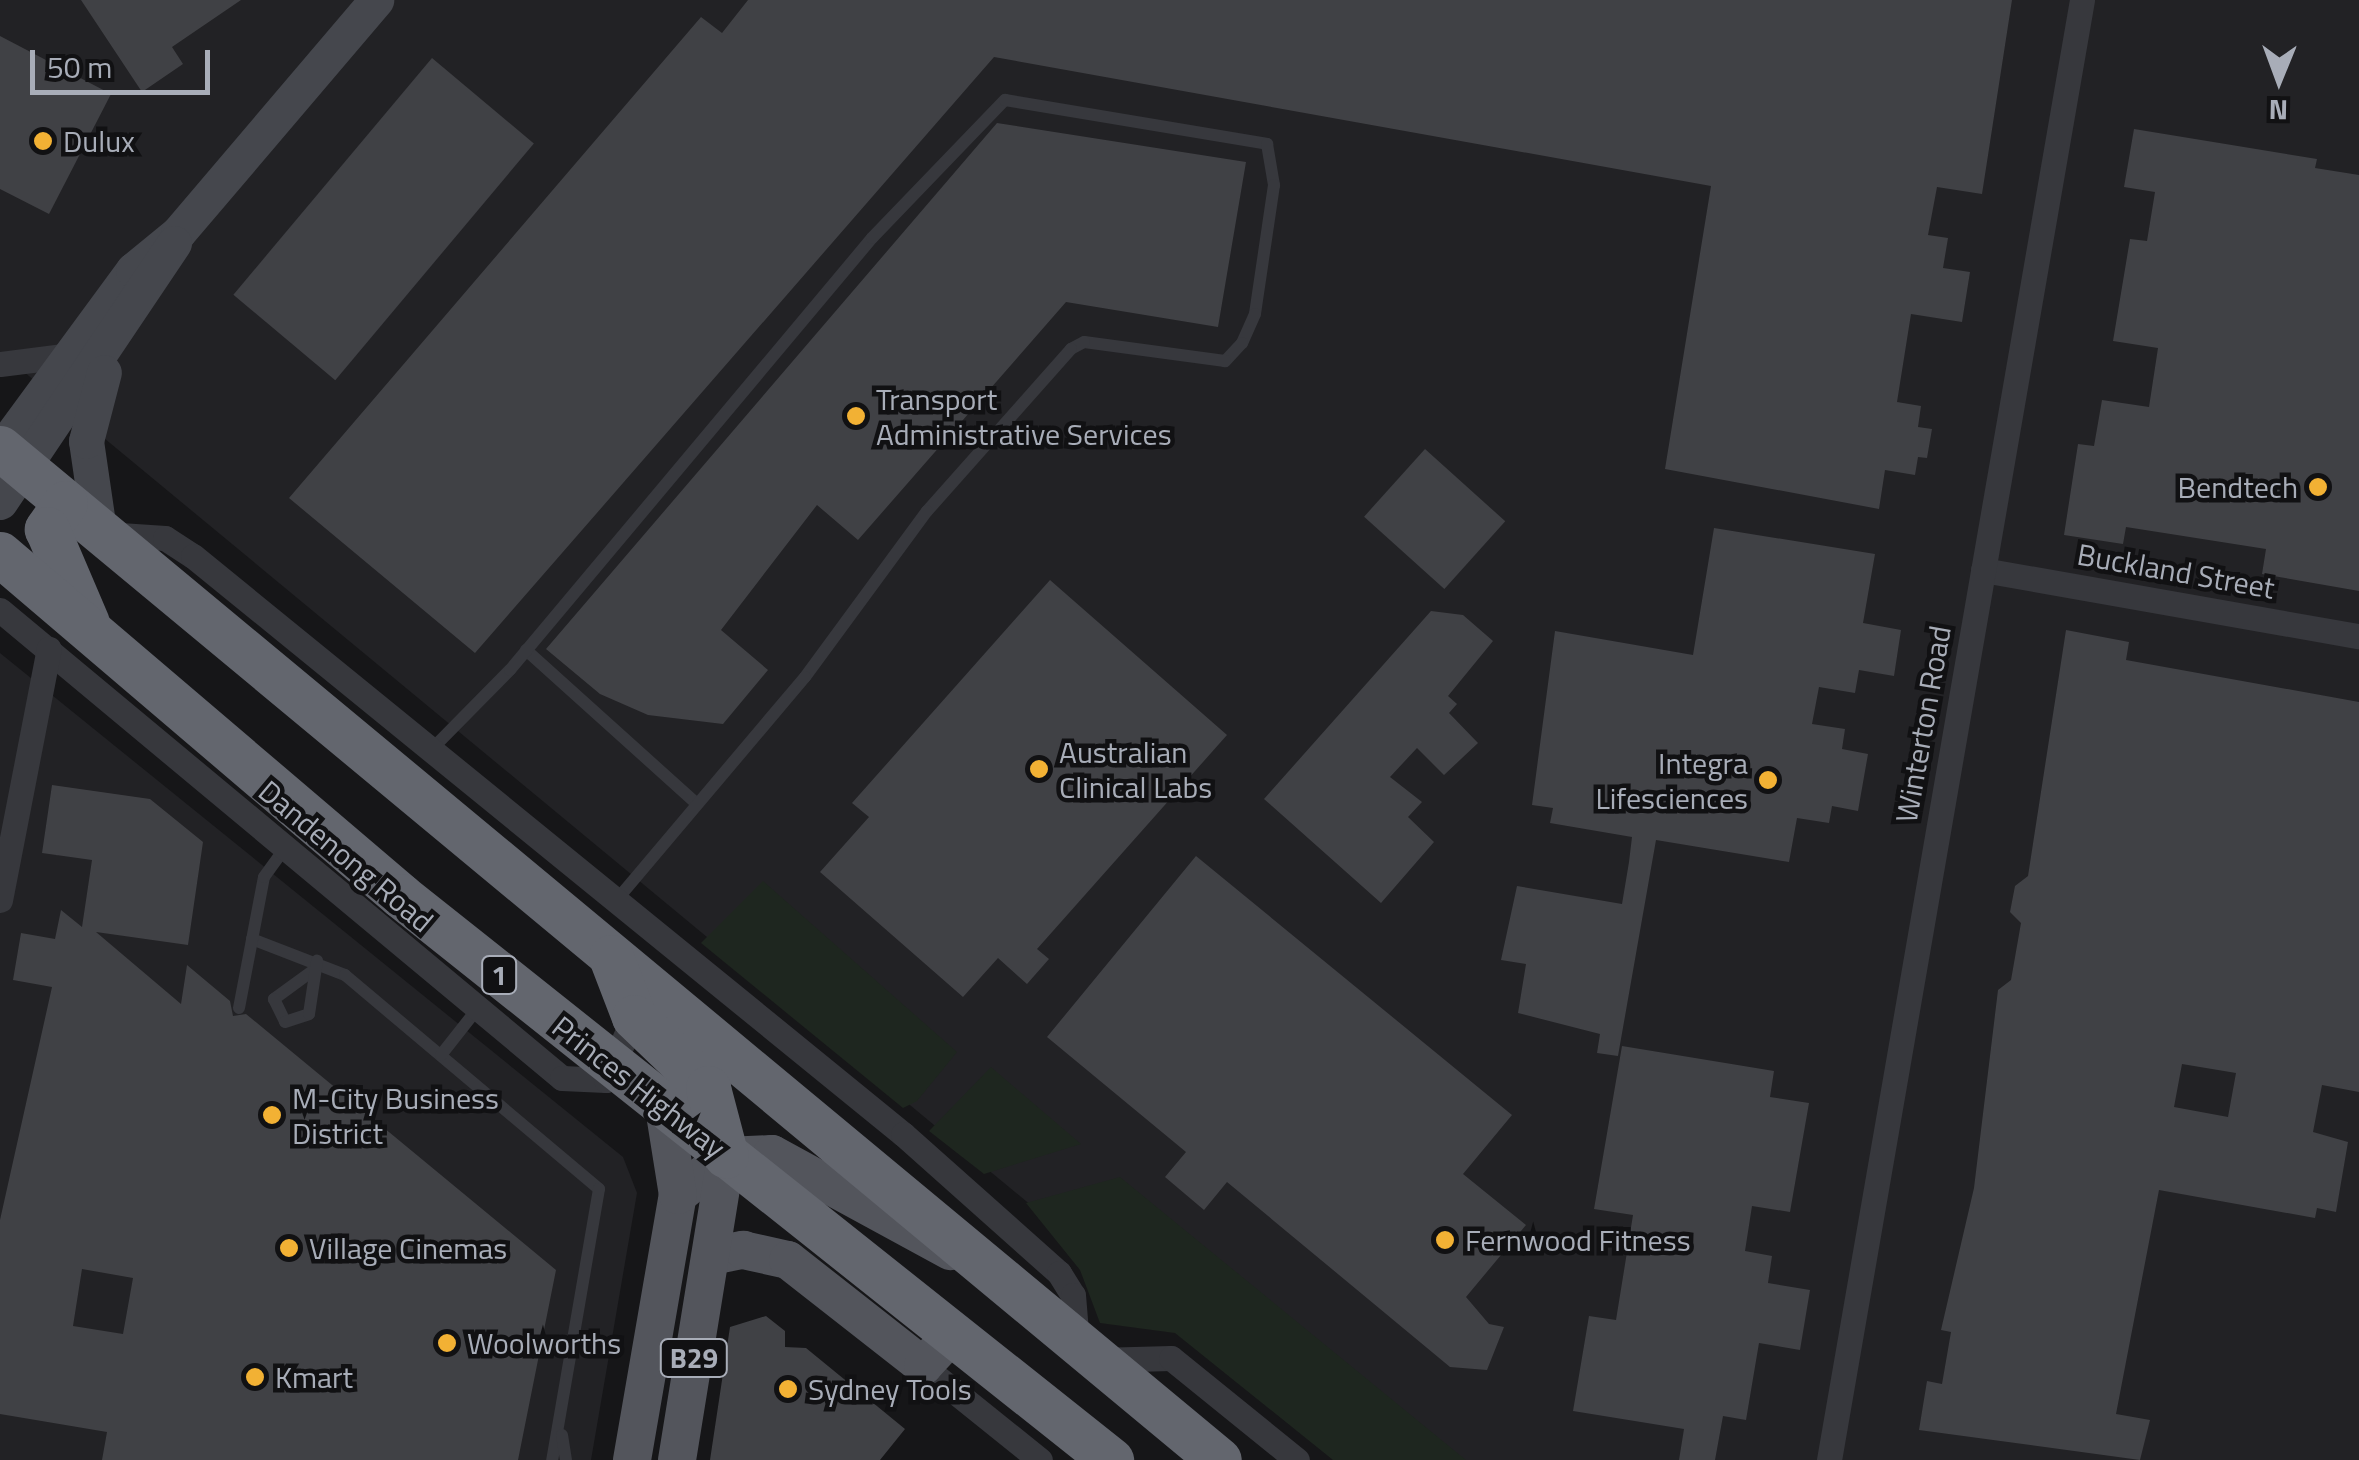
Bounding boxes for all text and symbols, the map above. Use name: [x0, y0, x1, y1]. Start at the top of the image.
scale bar: [35, 30, 215, 92]
north arrow: [2229, 30, 2329, 130]
text: 50 m: [47, 44, 112, 90]
text: N: [2268, 89, 2289, 132]
place label: Dulux: [63, 123, 135, 159]
marker: Dulux: [32, 130, 54, 152]
place label: Transport Administrative Services: [876, 381, 1172, 452]
marker: Transport Administrative Services: [845, 405, 867, 427]
place label: Bendtech: [2178, 469, 2298, 505]
marker: Bendtech: [2307, 476, 2329, 498]
street label: Buckland Street: [2075, 536, 2277, 606]
street label: Winterton Road: [1888, 623, 1958, 825]
place label: Australian Clinical Labs: [1059, 734, 1212, 804]
place label: Integra Lifesciences: [1595, 745, 1748, 816]
marker: Australian Clinical Labs: [1028, 758, 1050, 780]
marker: Integra Lifesciences: [1757, 769, 1779, 791]
street label: Dandenong Road: [251, 773, 441, 939]
road number: 1: [479, 952, 519, 998]
street label: Princes Highway: [545, 1008, 733, 1166]
place label: M-City Business District: [292, 1080, 499, 1150]
marker: M-City Business District: [261, 1104, 283, 1126]
place label: Fernwood Fitness: [1465, 1222, 1691, 1258]
marker: Fernwood Fitness: [1434, 1229, 1456, 1251]
place label: Village Cinemas: [309, 1230, 507, 1266]
marker: Village Cinemas: [278, 1237, 300, 1259]
place label: Woolworths: [467, 1325, 621, 1361]
marker: Woolworths: [436, 1332, 458, 1354]
road number: B29: [659, 1335, 729, 1381]
place label: Kmart: [275, 1359, 353, 1395]
marker: Kmart: [244, 1366, 266, 1388]
place label: Sydney Tools: [808, 1371, 972, 1407]
marker: Sydney Tools: [777, 1378, 799, 1400]

